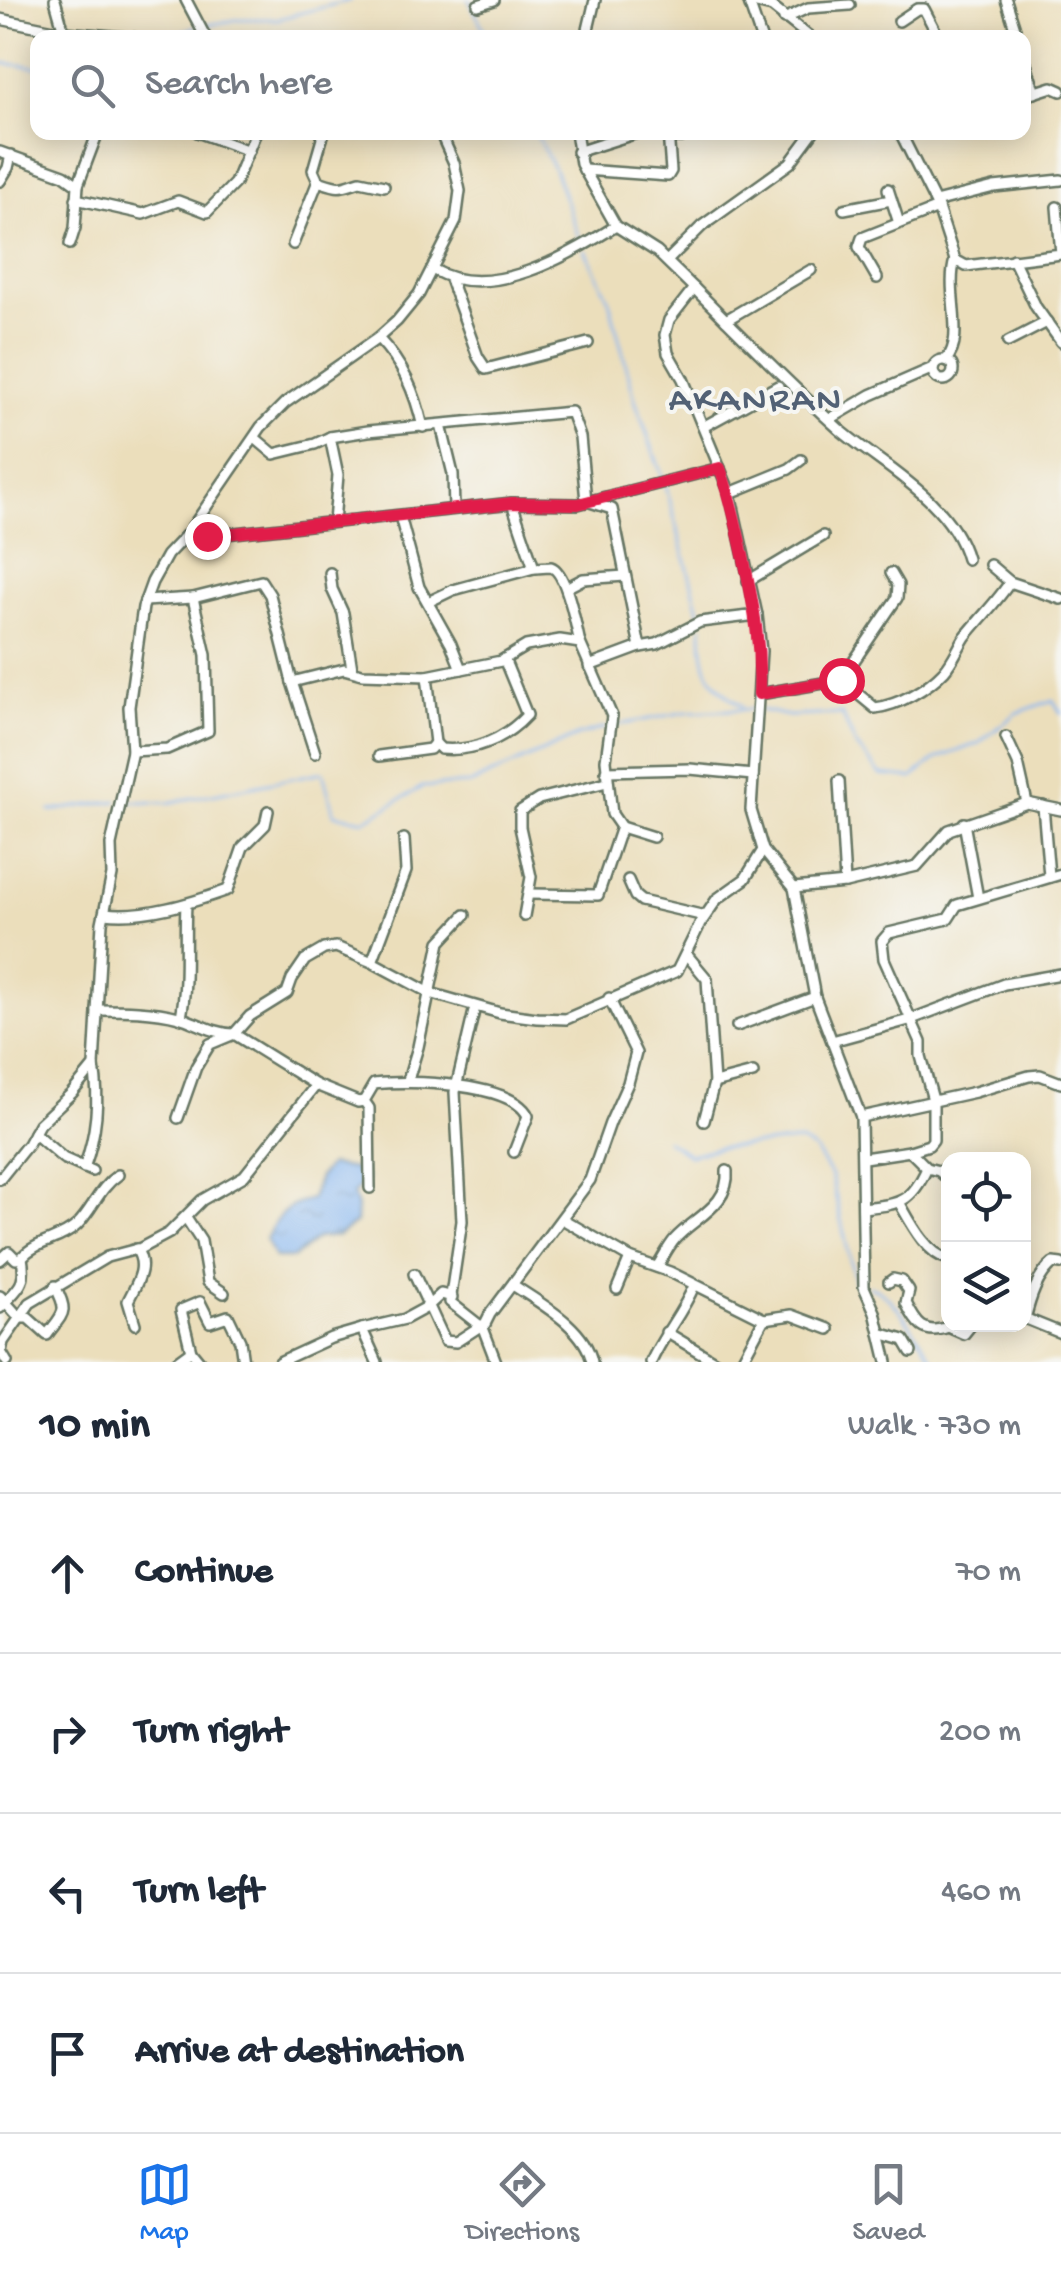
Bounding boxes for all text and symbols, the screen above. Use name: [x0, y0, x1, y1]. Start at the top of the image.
search box: [30, 30, 1031, 140]
icon: search: [65, 58, 120, 113]
text: Search here: [145, 63, 332, 107]
district label: AKANRAN: [668, 380, 844, 424]
route end: [185, 514, 231, 560]
route start: [819, 658, 865, 704]
map controls: [941, 1152, 1031, 1332]
button: locate: [941, 1152, 1031, 1242]
button: layers: [941, 1242, 1031, 1332]
text: 10 min: [40, 1403, 150, 1452]
text: Walk · 730 m: [848, 1408, 1021, 1446]
icon: ahead: [40, 1546, 95, 1601]
text: Continue: [135, 1551, 273, 1595]
text: 70 m: [956, 1554, 1021, 1592]
icon: right: [40, 1706, 95, 1761]
text: Turn right: [135, 1711, 287, 1755]
text: 200 m: [939, 1714, 1021, 1752]
icon: left: [40, 1866, 95, 1921]
text: Turn left: [135, 1871, 263, 1915]
text: 460 m: [941, 1874, 1021, 1912]
icon: arrive: [40, 2026, 95, 2081]
text: Arrive at destination: [135, 2031, 464, 2075]
tab: Map: [137, 2157, 192, 2250]
tab: Directions: [465, 2157, 579, 2250]
tab: Saved: [852, 2157, 924, 2250]

